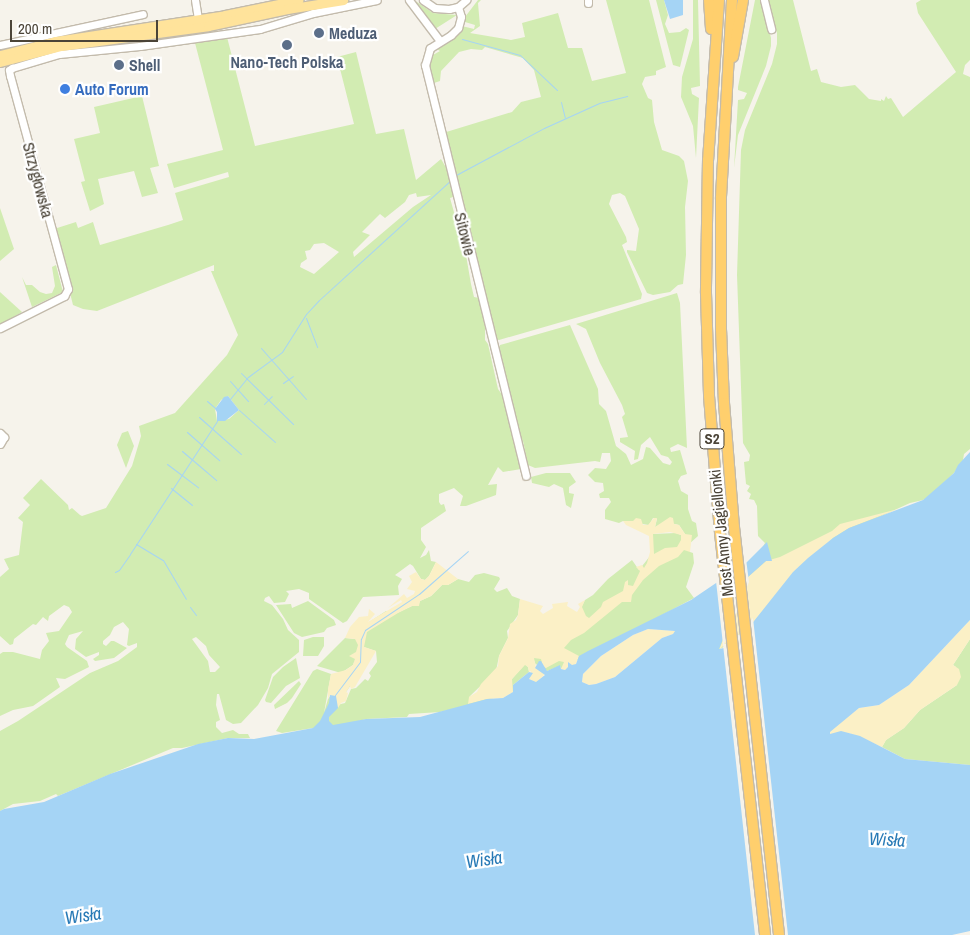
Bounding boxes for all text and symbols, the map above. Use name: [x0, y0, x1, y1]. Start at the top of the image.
scale bar: [12, 10, 160, 42]
text: 200 m: [18, 18, 52, 39]
place label: Meduza: [329, 23, 377, 43]
marker: Meduza: [313, 27, 325, 39]
marker: Nano-Tech Polska: [281, 39, 293, 51]
place label: Nano-Tech Polska: [231, 52, 343, 72]
place label: Shell: [129, 55, 160, 75]
marker: Shell: [113, 59, 125, 71]
place label: Auto Forum: [75, 79, 149, 99]
marker: Auto Forum: [59, 83, 71, 95]
street label: Strzygłowska: [19, 140, 57, 220]
street label: Sitowie: [450, 210, 480, 258]
road number: S2: [698, 426, 726, 452]
street label: Most Anny Jagiellonki: [705, 468, 737, 598]
water label: Wisła: [868, 828, 906, 852]
water label: Wisła: [464, 847, 504, 873]
water label: Wisła: [63, 903, 103, 929]

